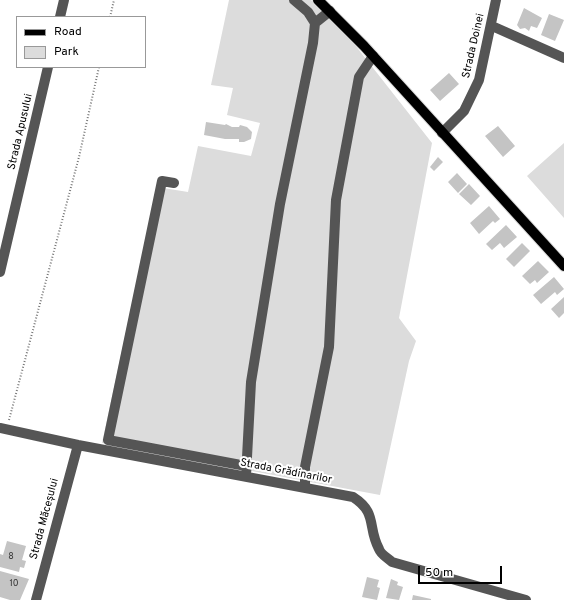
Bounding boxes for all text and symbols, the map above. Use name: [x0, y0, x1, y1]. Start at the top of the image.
street label: Strada Doinei: [460, 12, 488, 80]
legend: [16, 16, 146, 68]
text: Road: [54, 24, 82, 40]
text: Park: [54, 44, 79, 60]
street label: Strada Apusului: [6, 93, 36, 171]
street label: Strada Grădinarilor: [239, 457, 333, 487]
street label: Strada Măceșului: [28, 477, 62, 561]
house number: 8: [8, 552, 14, 562]
scale bar: [420, 558, 504, 584]
text: 50 m: [425, 565, 453, 581]
house number: 10: [9, 579, 19, 589]

